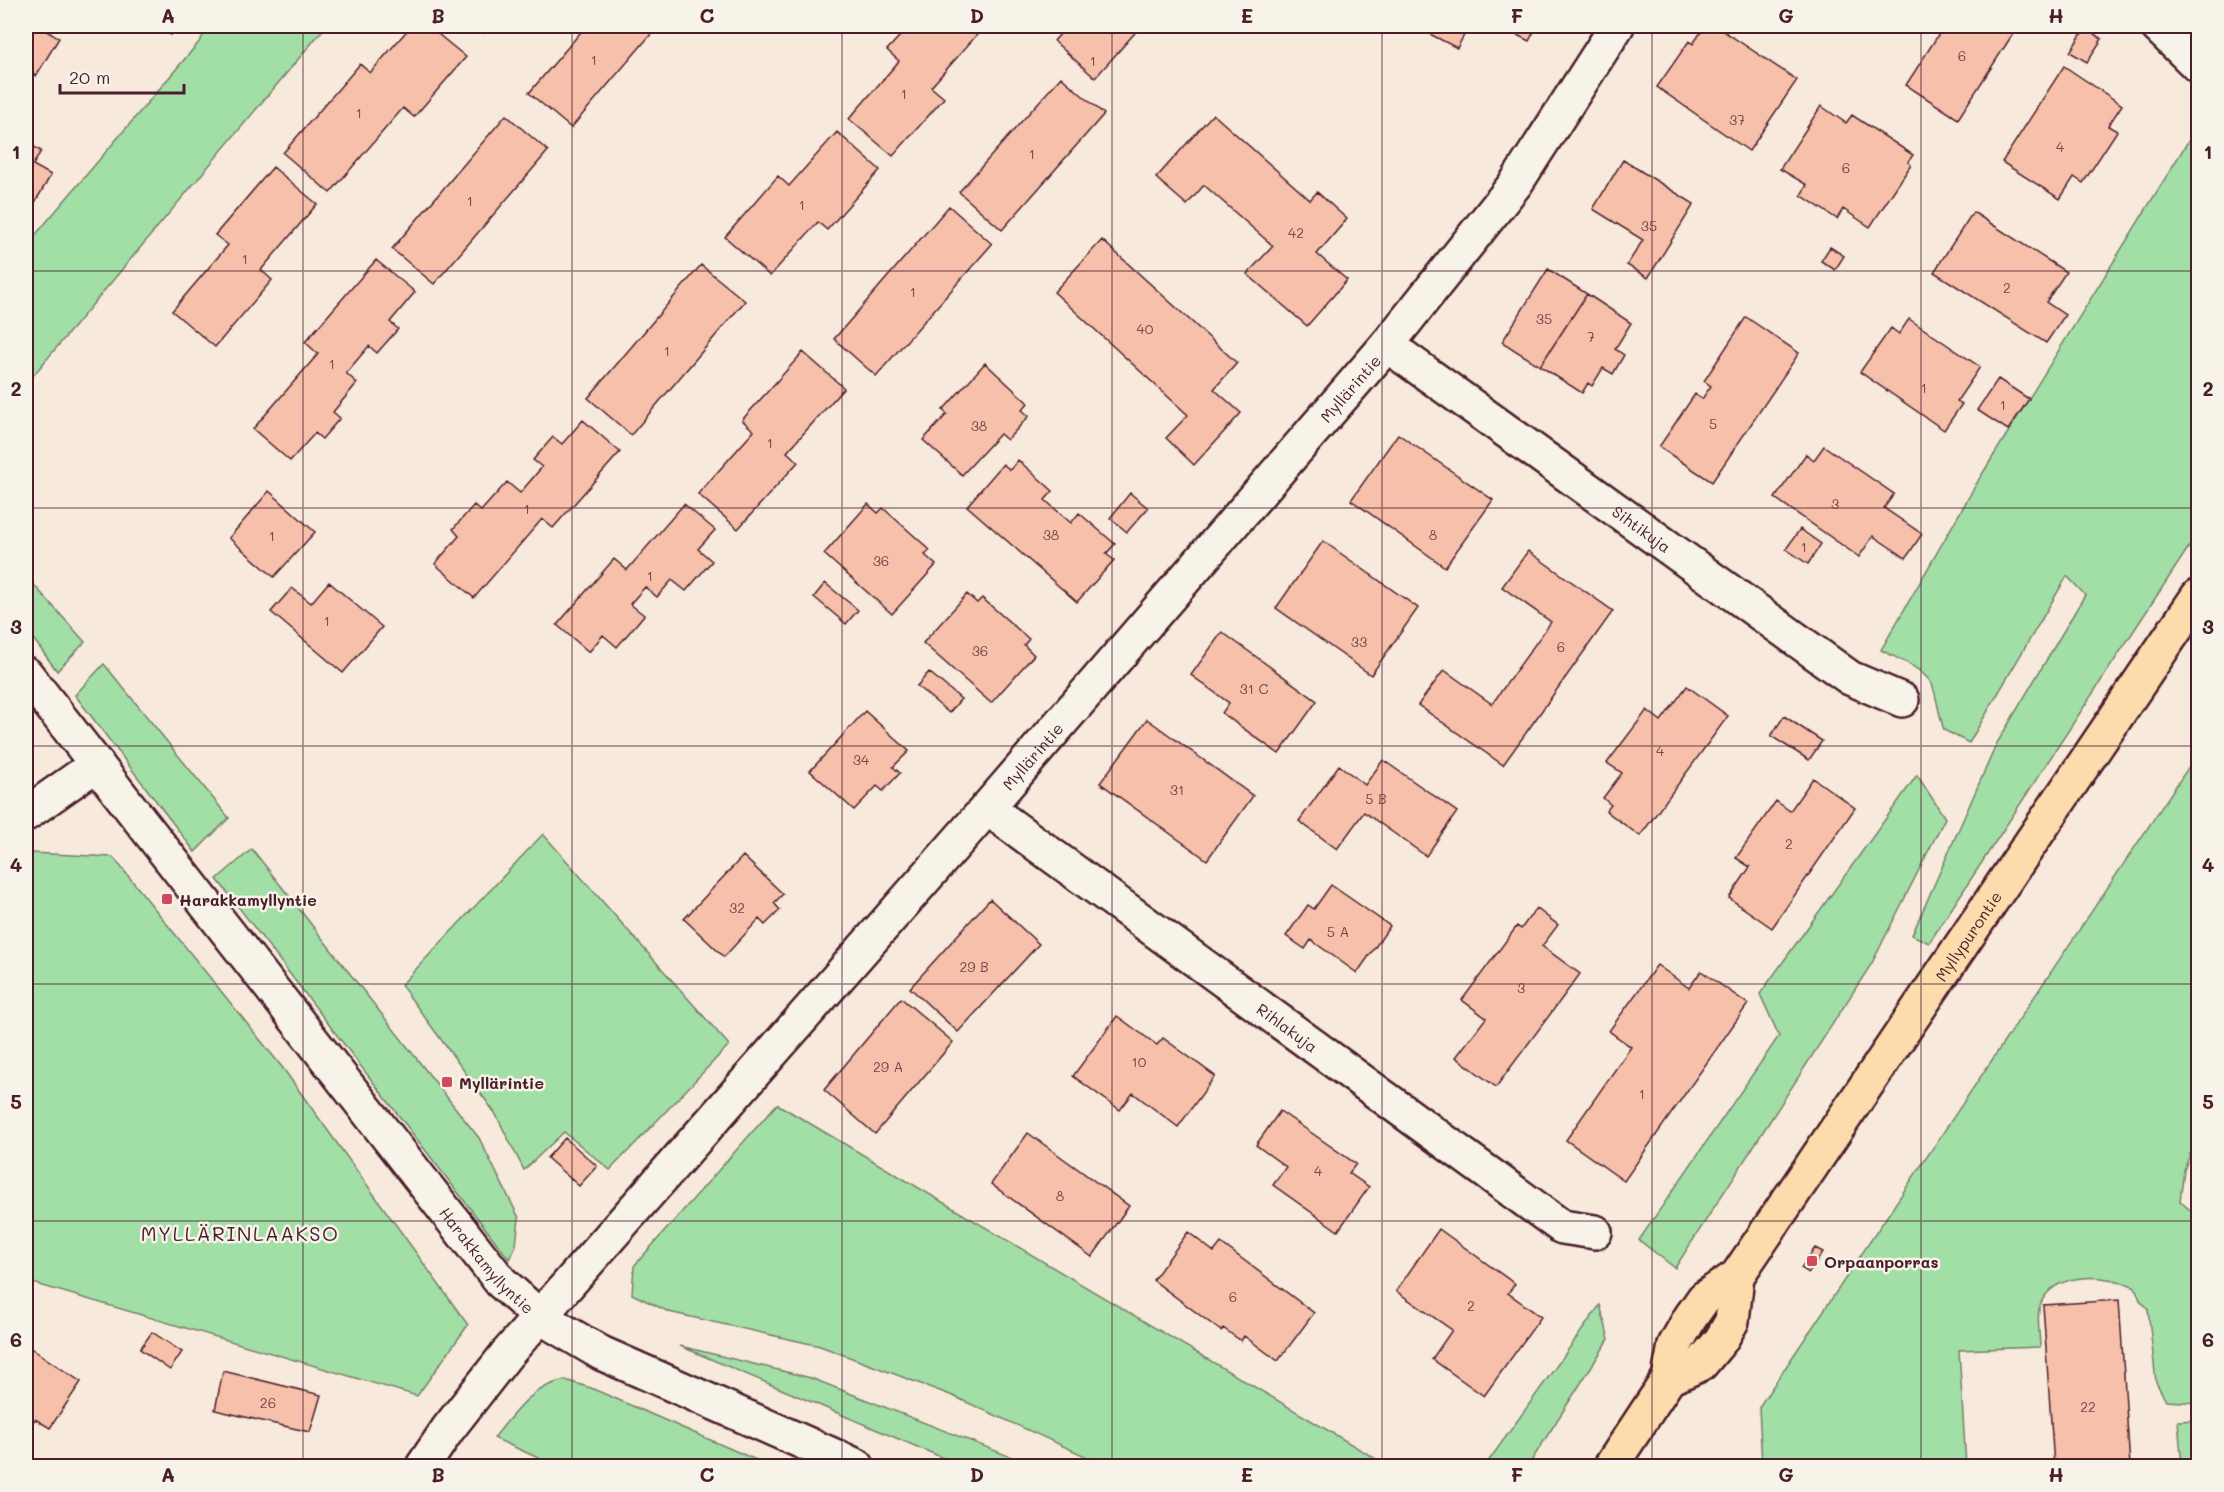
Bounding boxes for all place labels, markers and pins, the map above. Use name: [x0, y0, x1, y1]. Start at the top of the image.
place label: Harakkamyllyntie: [179, 889, 317, 910]
marker: Harakkamyllyntie: [160, 892, 174, 906]
place label: Myllärintie: [459, 1072, 544, 1093]
marker: Myllärintie: [440, 1075, 454, 1089]
place label: Orpaanporras: [1824, 1251, 1939, 1272]
marker: Orpaanporras: [1805, 1254, 1819, 1268]

